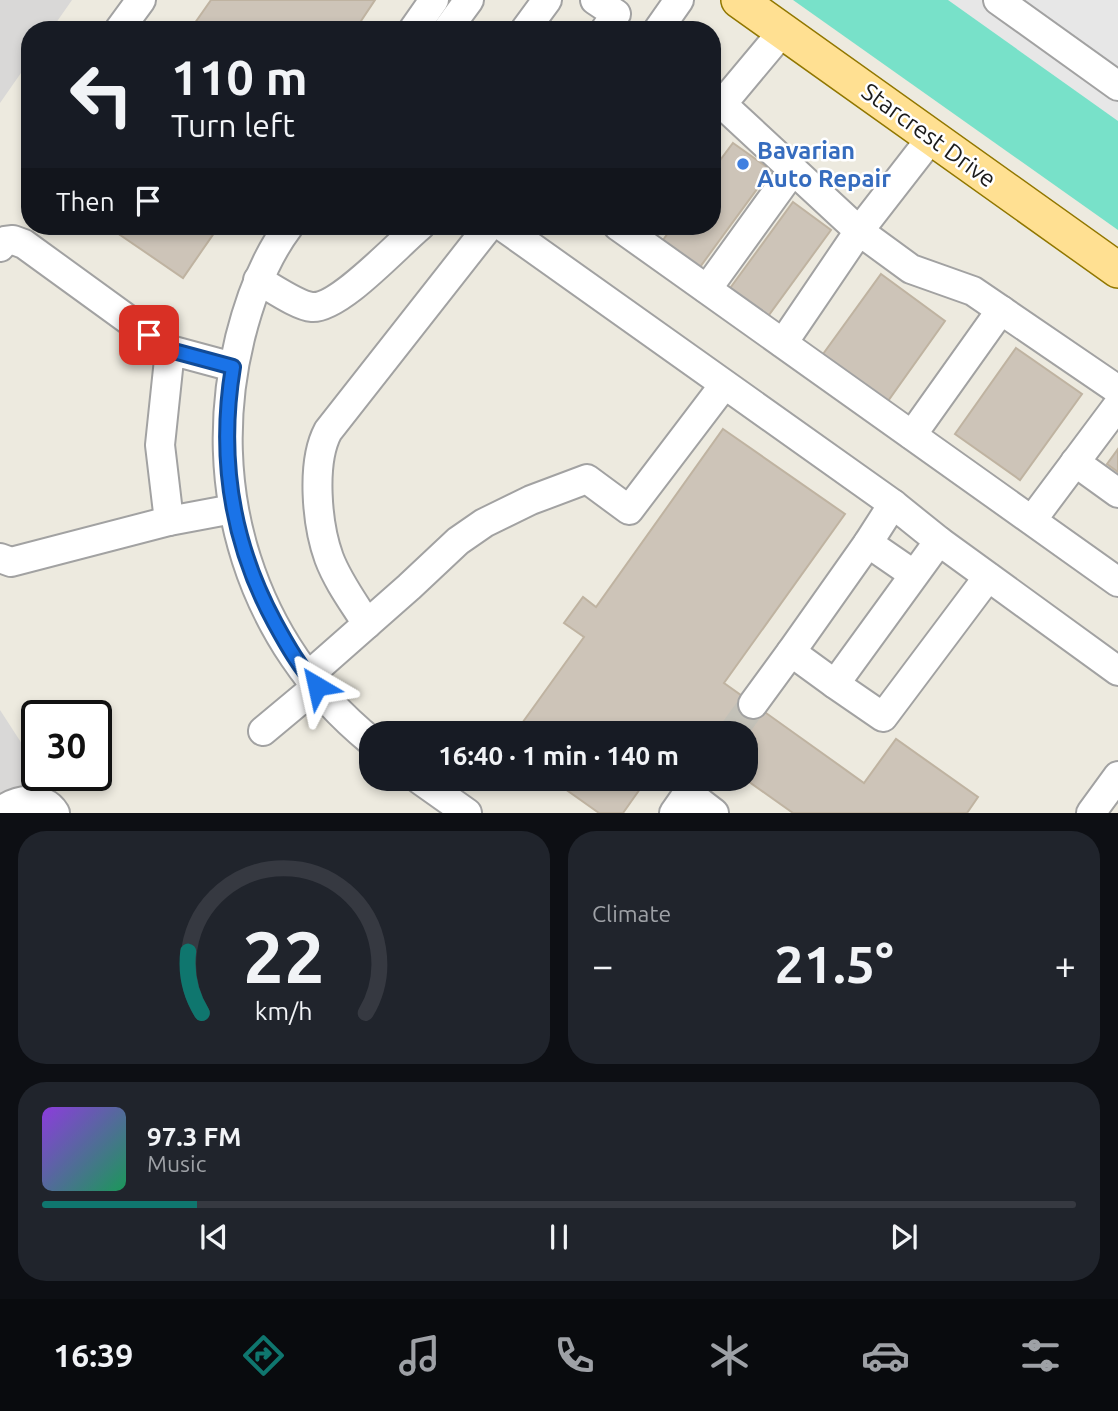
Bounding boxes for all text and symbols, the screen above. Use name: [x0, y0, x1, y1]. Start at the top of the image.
icon: left: [56, 49, 147, 140]
text: 110 m: [171, 49, 308, 104]
street label: Starcrest Drive: [857, 77, 1001, 193]
text: Turn left: [171, 107, 295, 143]
place label: Bavarian Auto Repair: [757, 137, 891, 192]
marker: Bavarian Auto Repair: [735, 156, 751, 172]
icon: arrive: [129, 182, 167, 220]
text: Then: [56, 187, 115, 216]
pin: [119, 305, 179, 365]
icon: arrive: [130, 316, 168, 354]
position arrow: [280, 649, 354, 723]
speed limit sign: 30: [21, 700, 112, 791]
text: 16:40 · 1 min · 140 m: [438, 741, 679, 770]
text: Climate: [592, 901, 671, 926]
text: 22: [243, 916, 325, 998]
text: 21.5°: [774, 935, 894, 993]
text: −: [592, 944, 613, 986]
text: +: [1055, 944, 1076, 986]
text: km/h: [255, 997, 313, 1025]
text: 97.3 FM: [147, 1122, 241, 1151]
text: Music: [147, 1151, 206, 1176]
icon: previous: [195, 1218, 233, 1256]
icon: pause: [540, 1218, 578, 1256]
icon: next: [885, 1218, 923, 1256]
icon: directions: [239, 1331, 288, 1380]
icon: music: [395, 1331, 444, 1380]
icon: phone: [550, 1331, 599, 1380]
icon: climate: [705, 1331, 754, 1380]
icon: car: [861, 1331, 910, 1380]
icon: filters: [1016, 1331, 1065, 1380]
text: 16:39: [53, 1337, 133, 1373]

